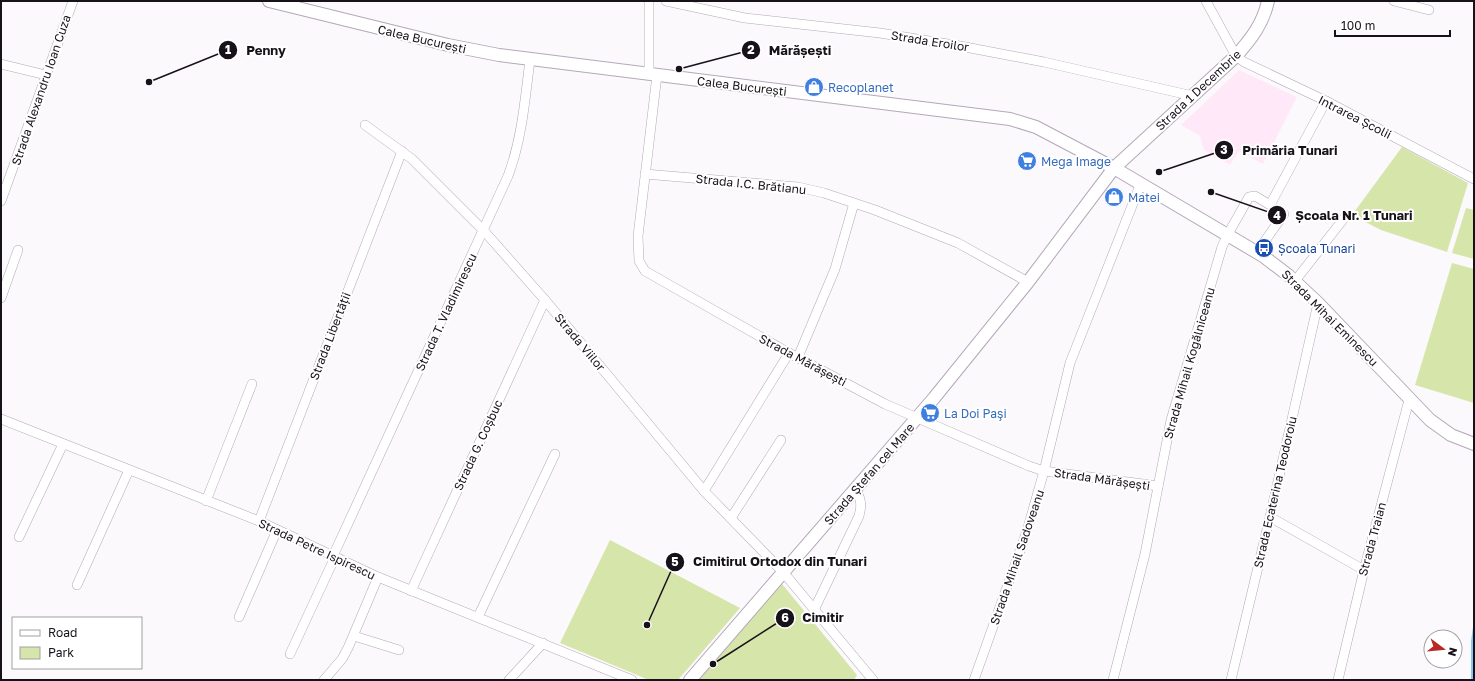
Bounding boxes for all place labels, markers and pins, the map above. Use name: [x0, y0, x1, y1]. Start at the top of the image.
callout: Penny: [218, 37, 294, 62]
callout: Mărășești: [741, 37, 839, 62]
shop icon: Recoplanet: [803, 76, 825, 98]
place label: Recoplanet: [828, 80, 894, 95]
callout: Primăria Tunari: [1214, 138, 1346, 163]
supermarket icon: Mega Image: [1016, 150, 1038, 172]
place label: Mega Image: [1041, 154, 1111, 169]
shop icon: Matei: [1103, 186, 1125, 208]
place label: Matei: [1128, 190, 1160, 205]
callout: Școala Nr. 1 Tunari: [1267, 203, 1420, 228]
bus stop icon: Școala Tunari: [1253, 237, 1275, 259]
place label: Școala Tunari: [1278, 241, 1356, 256]
supermarket icon: La Doi Paşi: [919, 402, 941, 424]
place label: La Doi Paşi: [944, 406, 1007, 421]
callout: Cimitirul Ortodox din Tunari: [665, 549, 875, 574]
callout: Cimitir: [775, 605, 852, 630]

